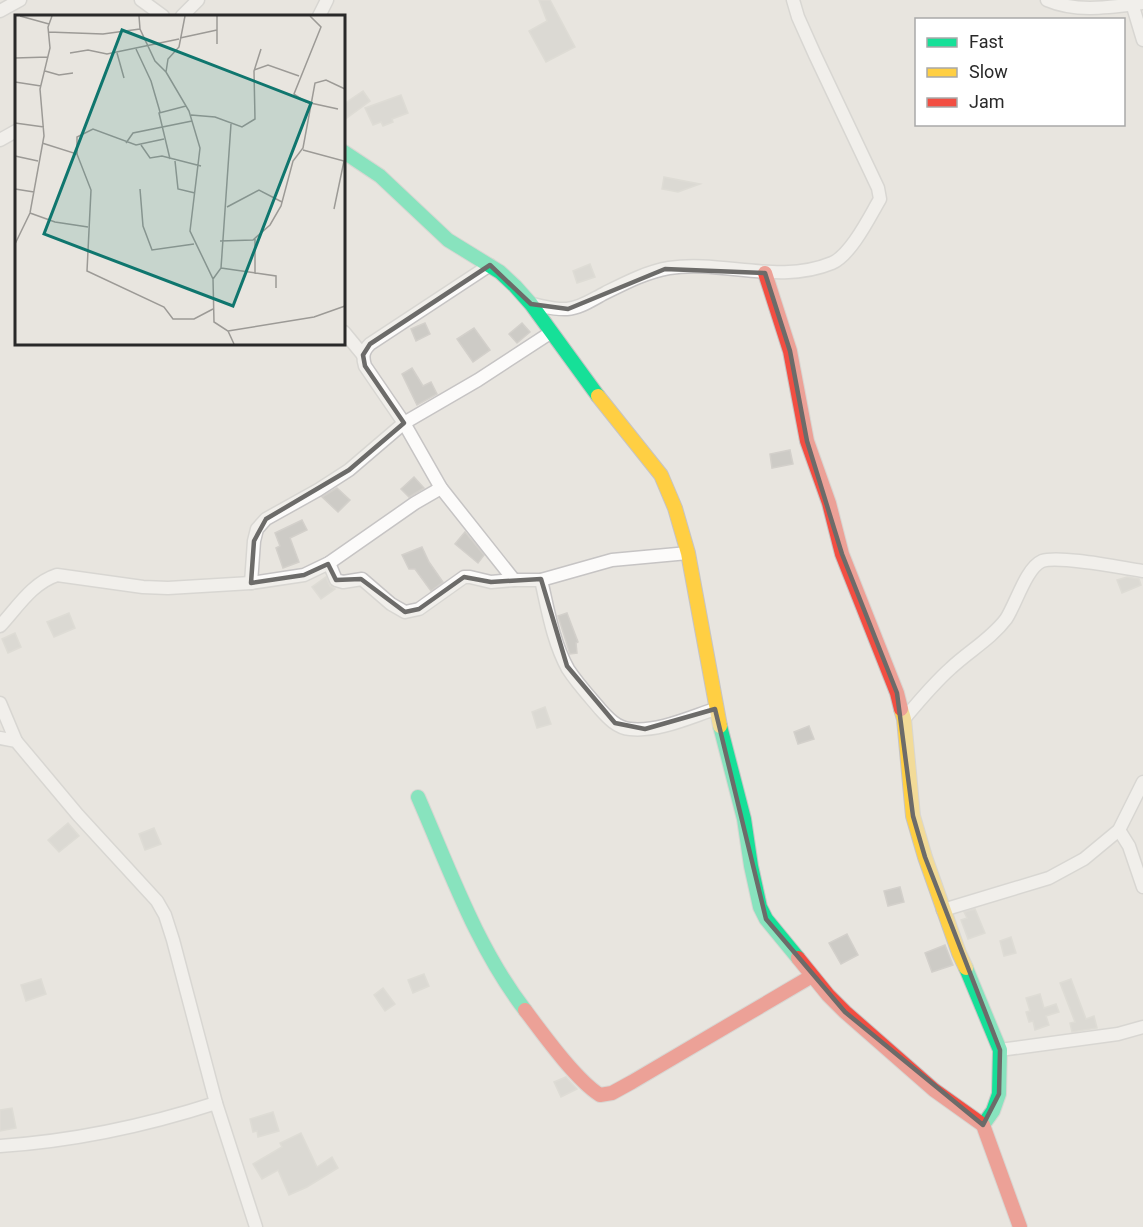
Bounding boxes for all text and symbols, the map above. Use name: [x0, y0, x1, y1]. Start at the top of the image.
inset map: [15, 15, 345, 345]
legend: [915, 18, 1125, 126]
text: Fast: [969, 31, 1004, 52]
text: Slow: [969, 61, 1008, 82]
text: Jam: [969, 91, 1005, 112]

